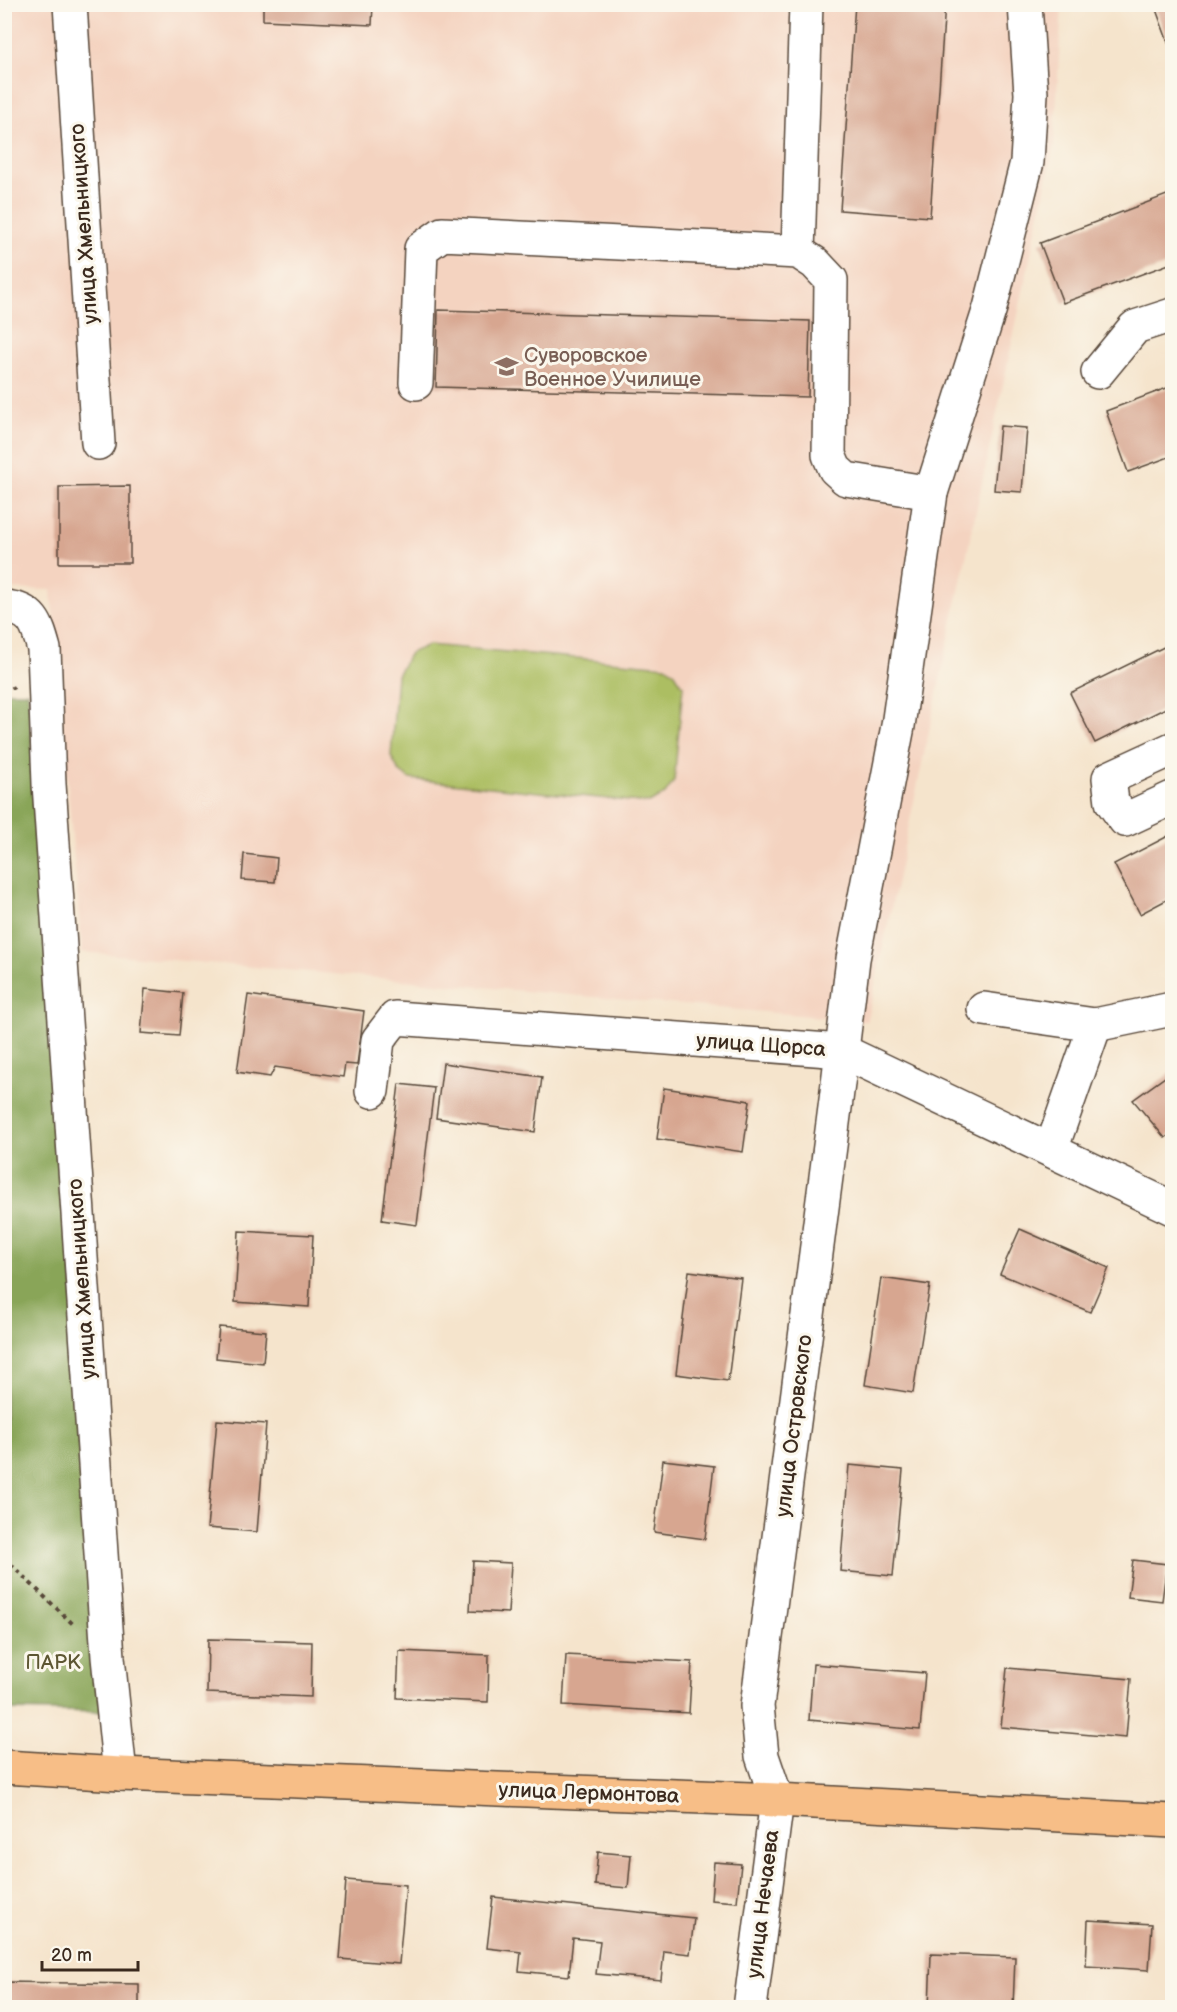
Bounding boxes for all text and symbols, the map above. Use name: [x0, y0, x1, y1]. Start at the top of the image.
street label: улица Хмельницкого: [65, 123, 103, 325]
place label: Суворовское Военное Училище: [524, 343, 701, 392]
school or university icon: Суворовское Военное Училище: [493, 354, 519, 380]
street label: улица Щорса: [695, 1028, 827, 1062]
street label: улица Хмельницкого: [63, 1178, 101, 1380]
street label: улица Островского: [770, 1333, 818, 1519]
park label: ПАРК: [25, 1650, 81, 1675]
street label: улица Лермонтова: [498, 1777, 680, 1809]
street label: улица Нечаева: [741, 1828, 785, 1980]
scale bar: [42, 1934, 138, 1972]
text: 20 m: [51, 1945, 92, 1966]

